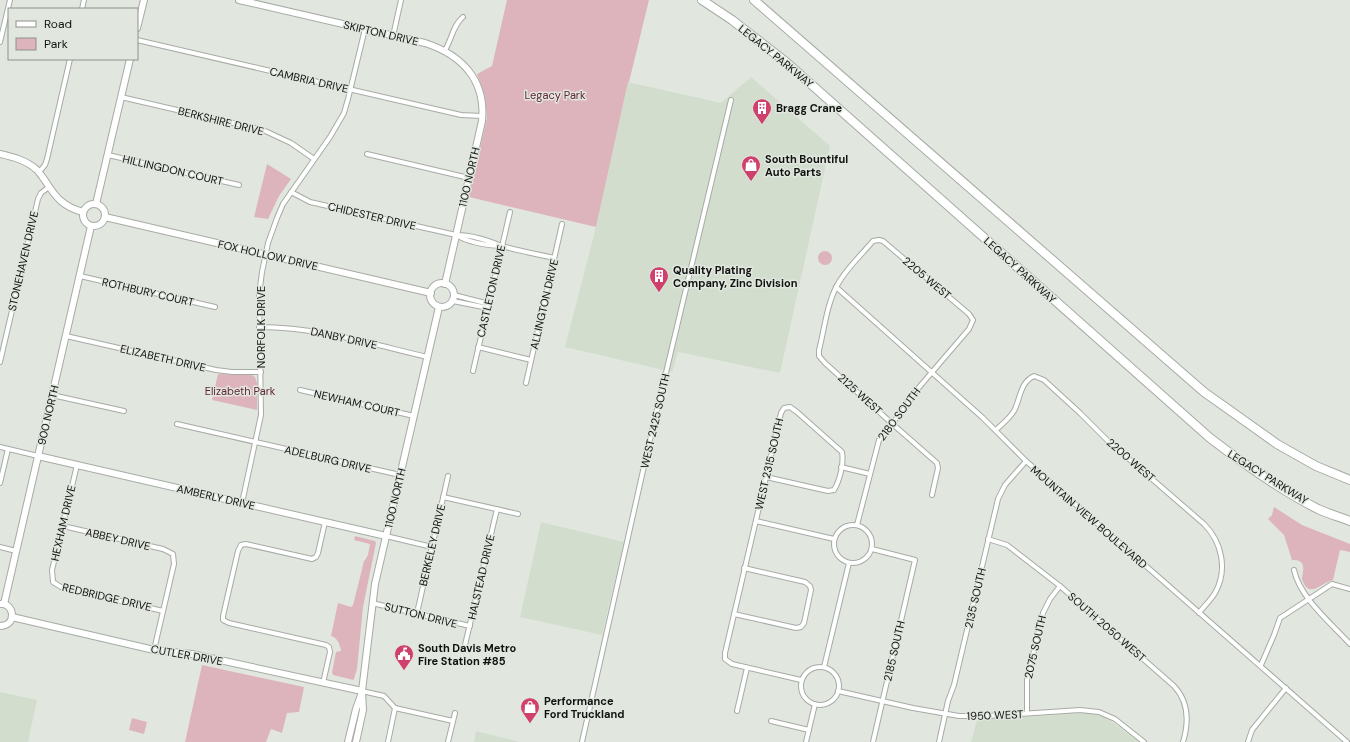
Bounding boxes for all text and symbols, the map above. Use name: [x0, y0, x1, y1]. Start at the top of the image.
legend: [8, 8, 138, 60]
text: Road: [44, 16, 72, 32]
street label: SKIPTON DRIVE: [342, 18, 420, 48]
street label: LEGACY PARKWAY: [736, 21, 817, 91]
text: Park: [44, 36, 68, 52]
street label: CAMBRIA DRIVE: [268, 64, 350, 96]
park label: Legacy Park: [525, 88, 586, 102]
building icon: Bragg Crane: [751, 97, 773, 125]
place label: Bragg Crane: [776, 101, 843, 115]
street label: BERKSHIRE DRIVE: [177, 104, 265, 138]
street label: 1100 NORTH: [455, 146, 483, 208]
street label: HILLINGDON COURT: [121, 152, 225, 188]
place label: South Bountiful Auto Parts: [765, 152, 848, 179]
shop icon: South Bountiful Auto Parts: [740, 154, 762, 182]
street label: CHIDESTER DRIVE: [327, 199, 417, 233]
street label: STONEHAVEN DRIVE: [5, 210, 41, 312]
street label: LEGACY PARKWAY: [981, 234, 1060, 307]
street label: FOX HOLLOW DRIVE: [217, 237, 319, 273]
street label: CASTLETON DRIVE: [474, 243, 508, 339]
street label: 2205 WEST: [900, 254, 954, 302]
street label: ALLINGTON DRIVE: [527, 257, 561, 351]
place label: Quality Plating Company, Zinc Division: [673, 263, 798, 290]
building icon: Quality Plating Company, Zinc Division: [648, 265, 670, 293]
street label: ROTHBURY COURT: [101, 275, 195, 309]
street label: NORFOLK DRIVE: [254, 286, 268, 368]
street label: DANBY DRIVE: [309, 324, 379, 352]
street label: ELIZABETH DRIVE: [119, 341, 207, 375]
street label: 2125 WEST: [835, 370, 885, 418]
street label: WEST 2425 SOUTH: [637, 372, 673, 470]
street label: 900 NORTH: [34, 384, 62, 446]
park label: Elizabeth Park: [205, 384, 276, 398]
street label: 2180 SOUTH: [875, 385, 923, 443]
street label: NEWHAM COURT: [313, 386, 401, 420]
street label: WEST 2315 SOUTH: [752, 417, 786, 511]
street label: 2200 WEST: [1104, 435, 1158, 485]
street label: ADELBURG DRIVE: [283, 442, 373, 476]
street label: LEGACY PARKWAY: [1225, 447, 1311, 508]
street label: MOUNTAIN VIEW BOULEVARD: [1028, 462, 1151, 572]
street label: 1100 NORTH: [381, 467, 409, 529]
street label: AMBERLY DRIVE: [175, 481, 257, 513]
street label: HEXHAM DRIVE: [47, 484, 79, 562]
street label: BERKELEY DRIVE: [416, 503, 448, 587]
street label: ABBEY DRIVE: [84, 525, 152, 553]
street label: HALSTEAD DRIVE: [464, 533, 498, 621]
street label: 2135 SOUTH: [961, 566, 989, 630]
street label: REDBRIDGE DRIVE: [61, 580, 153, 614]
street label: SOUTH 2050 WEST: [1065, 589, 1149, 665]
street label: SUTTON DRIVE: [383, 599, 459, 631]
street label: 2075 SOUTH: [1021, 614, 1049, 680]
street label: 2185 SOUTH: [880, 619, 908, 683]
place label: South Davis Metro Fire Station #85: [418, 641, 516, 668]
street label: CUTLER DRIVE: [150, 642, 224, 668]
public building icon: South Davis Metro Fire Station #85: [393, 643, 415, 671]
place label: Performance Ford Truckland: [544, 694, 624, 721]
shop icon: Performance Ford Truckland: [519, 696, 541, 724]
street label: 1950 WEST: [966, 707, 1024, 723]

